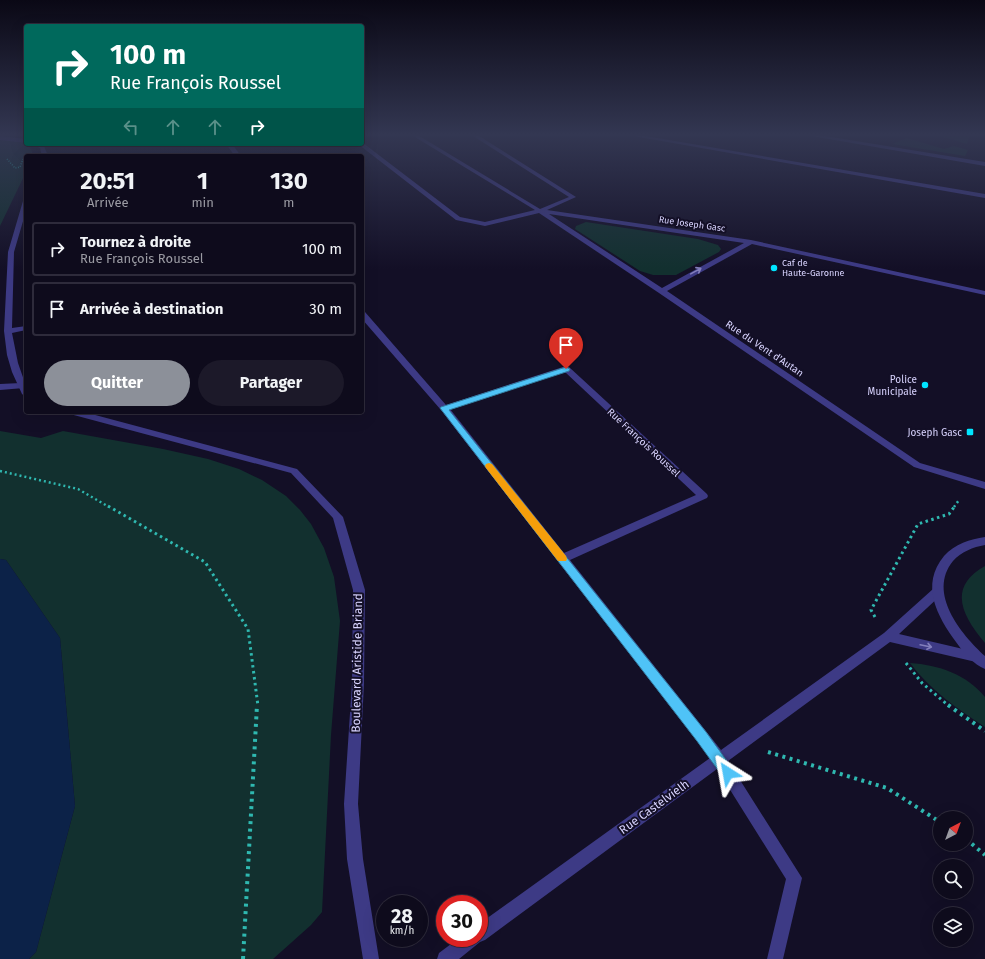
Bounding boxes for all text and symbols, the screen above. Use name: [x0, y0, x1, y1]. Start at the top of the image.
text: 100 m: [110, 38, 186, 71]
icon: right: [44, 40, 96, 92]
text: Rue François Roussel: [110, 72, 281, 94]
icon: left: [120, 116, 142, 138]
icon: ahead: [162, 116, 184, 138]
icon: ahead: [204, 116, 226, 138]
icon: right: [246, 116, 268, 138]
text: 20:51: [80, 167, 135, 195]
text: 1: [197, 167, 208, 195]
text: 130: [270, 167, 308, 195]
text: Arrivée: [87, 195, 129, 210]
text: min: [191, 195, 214, 210]
text: m: [283, 195, 295, 210]
street label: Rue Joseph Gasc: [658, 214, 727, 234]
text: Tournez à droite: [80, 233, 191, 251]
icon: right: [46, 238, 68, 260]
text: 100 m: [302, 240, 342, 258]
text: Rue François Roussel: [80, 251, 204, 266]
place label: Caf de Haute-Garonne: [782, 258, 844, 278]
marker: Caf de Haute-Garonne: [769, 263, 779, 273]
one-way arrow: [690, 267, 702, 275]
icon: arrive: [46, 298, 68, 320]
text: Arrivée à destination: [80, 300, 223, 318]
text: 30 m: [309, 300, 342, 318]
street label: Rue du Vent d'Autan: [723, 318, 806, 379]
pin: [549, 328, 583, 369]
icon: arrive: [555, 334, 577, 356]
button: Quitter: [44, 360, 190, 406]
button: Partager: [198, 360, 344, 406]
place label: Police Municipale: [868, 374, 917, 398]
marker: Police Municipale: [920, 380, 930, 390]
street label: Rue François Roussel: [604, 406, 682, 480]
place label: Joseph Gasc: [907, 427, 962, 439]
marker: Joseph Gasc: [965, 427, 975, 437]
street label: Boulevard Aristide Briand: [349, 593, 365, 733]
one-way arrow: [919, 642, 932, 650]
position arrow: [707, 752, 749, 794]
street label: Rue Castelvielh: [616, 777, 692, 837]
north arrow: [933, 811, 973, 851]
map controls: [933, 811, 973, 947]
button: search: [933, 859, 973, 899]
speed limit sign: 30: [436, 895, 488, 947]
text: 28: [391, 904, 413, 928]
button: layers: [933, 907, 973, 947]
text: km/h: [390, 925, 414, 937]

